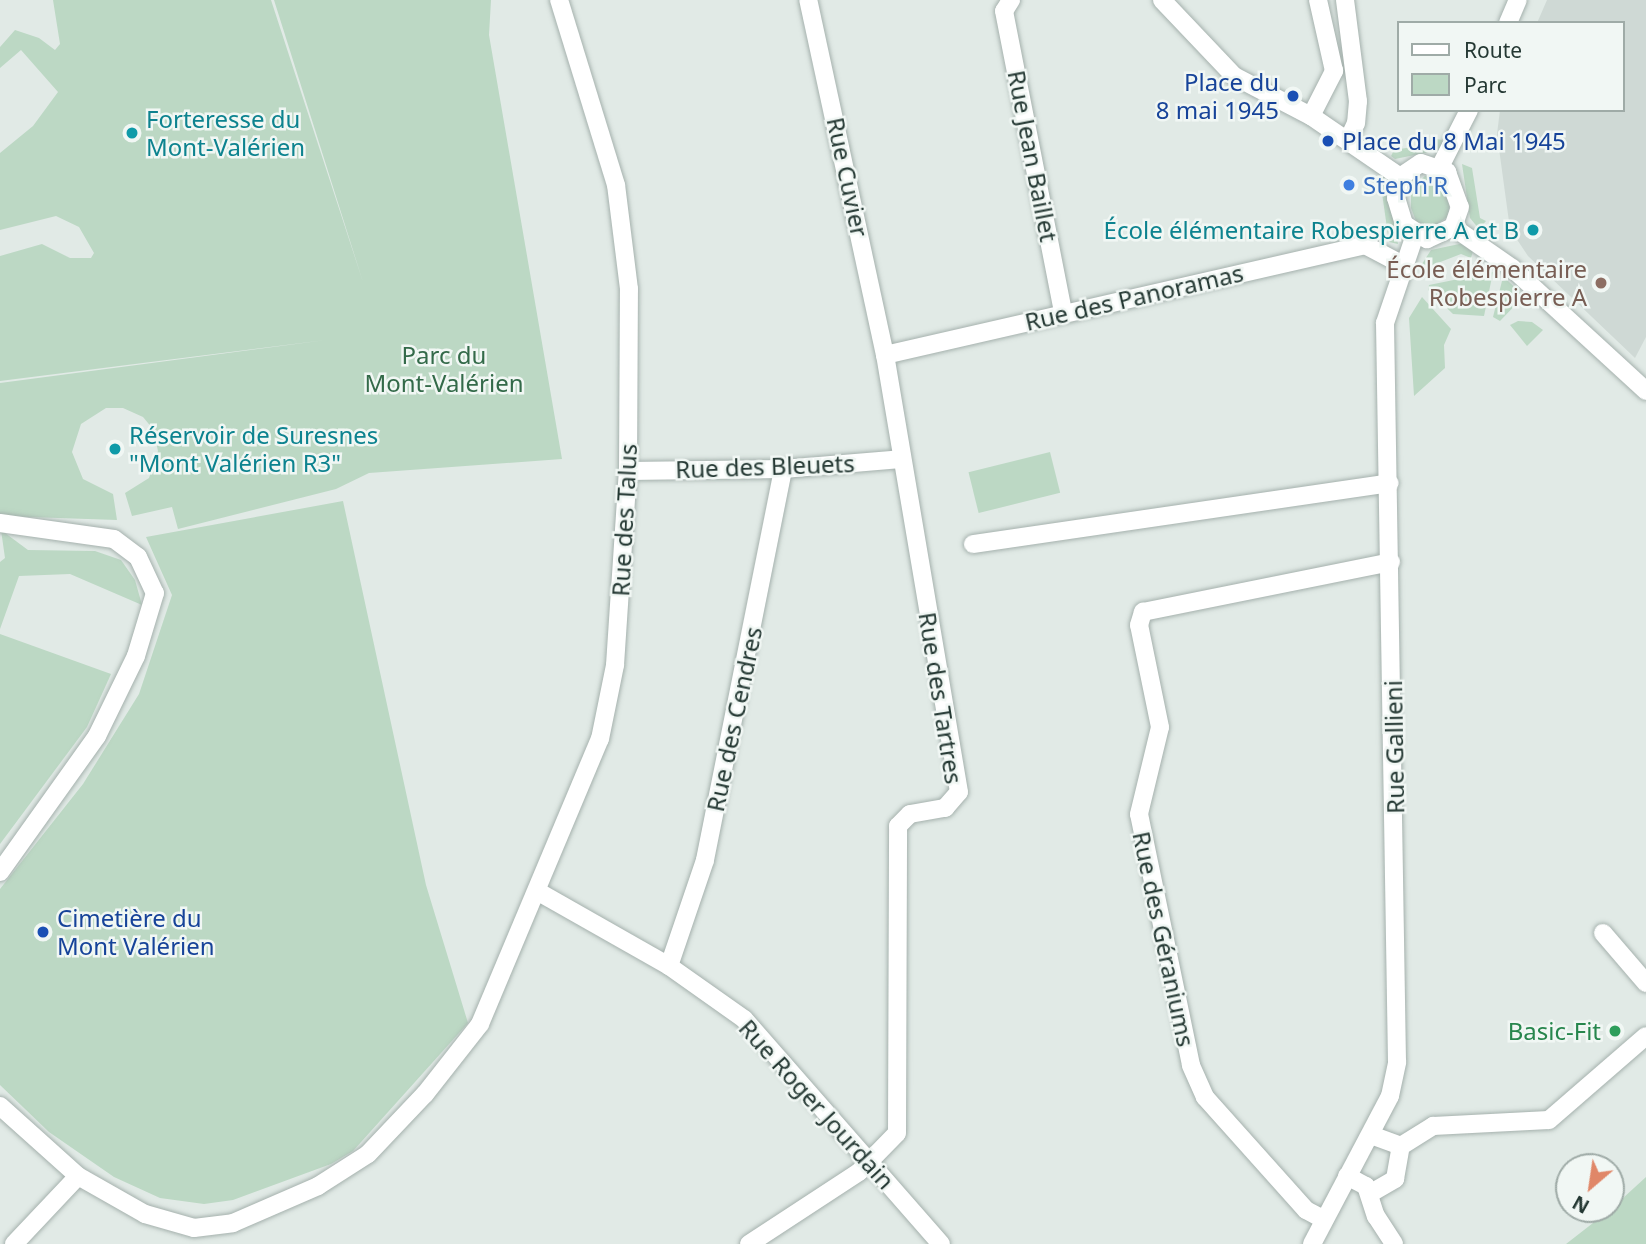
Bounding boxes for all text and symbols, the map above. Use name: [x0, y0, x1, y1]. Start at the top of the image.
legend: [1398, 21, 1625, 112]
text: Route: [1464, 36, 1522, 64]
street label: Rue Jean Baillet: [1002, 68, 1064, 244]
place label: Place du 8 mai 1945: [1156, 68, 1279, 124]
text: Parc: [1464, 71, 1507, 99]
marker: Place du 8 mai 1945: [1285, 88, 1301, 104]
place label: Forteresse du Mont-Valérien: [146, 105, 305, 161]
street label: Rue Cuvier: [821, 115, 875, 239]
marker: Forteresse du Mont-Valérien: [124, 125, 140, 141]
place label: Place du 8 Mai 1945: [1342, 127, 1566, 155]
marker: Place du 8 Mai 1945: [1320, 133, 1336, 149]
place label: Steph'R: [1363, 171, 1448, 199]
marker: Steph'R: [1341, 177, 1357, 193]
place label: École élémentaire Robespierre A et B: [1104, 216, 1519, 244]
marker: École élémentaire Robespierre A et B: [1525, 222, 1541, 238]
place label: École élémentaire Robespierre A: [1386, 255, 1587, 311]
street label: Rue des Panoramas: [1022, 258, 1246, 336]
marker: École élémentaire Robespierre A: [1593, 275, 1609, 291]
park label: Parc du Mont-Valérien: [364, 341, 524, 397]
place label: Réservoir de Suresnes "Mont Valérien R3": [129, 421, 378, 477]
marker: Réservoir de Suresnes "Mont Valérien R3": [107, 441, 123, 457]
street label: Rue des Talus: [606, 443, 642, 597]
street label: Rue des Bleuets: [675, 448, 855, 484]
street label: Rue des Tartres: [913, 610, 969, 786]
street label: Rue des Cendres: [700, 624, 768, 814]
street label: Rue Gallieni: [1378, 680, 1410, 814]
street label: Rue des Géraniums: [1127, 829, 1201, 1049]
place label: Cimetière du Mont Valérien: [57, 904, 215, 960]
marker: Cimetière du Mont Valérien: [35, 924, 51, 940]
street label: Rue Roger Jourdain: [733, 1013, 901, 1195]
place label: Basic-Fit: [1508, 1017, 1601, 1045]
marker: Basic-Fit: [1607, 1023, 1623, 1039]
north arrow: [1555, 1153, 1625, 1223]
text: N: [1568, 1190, 1594, 1220]

